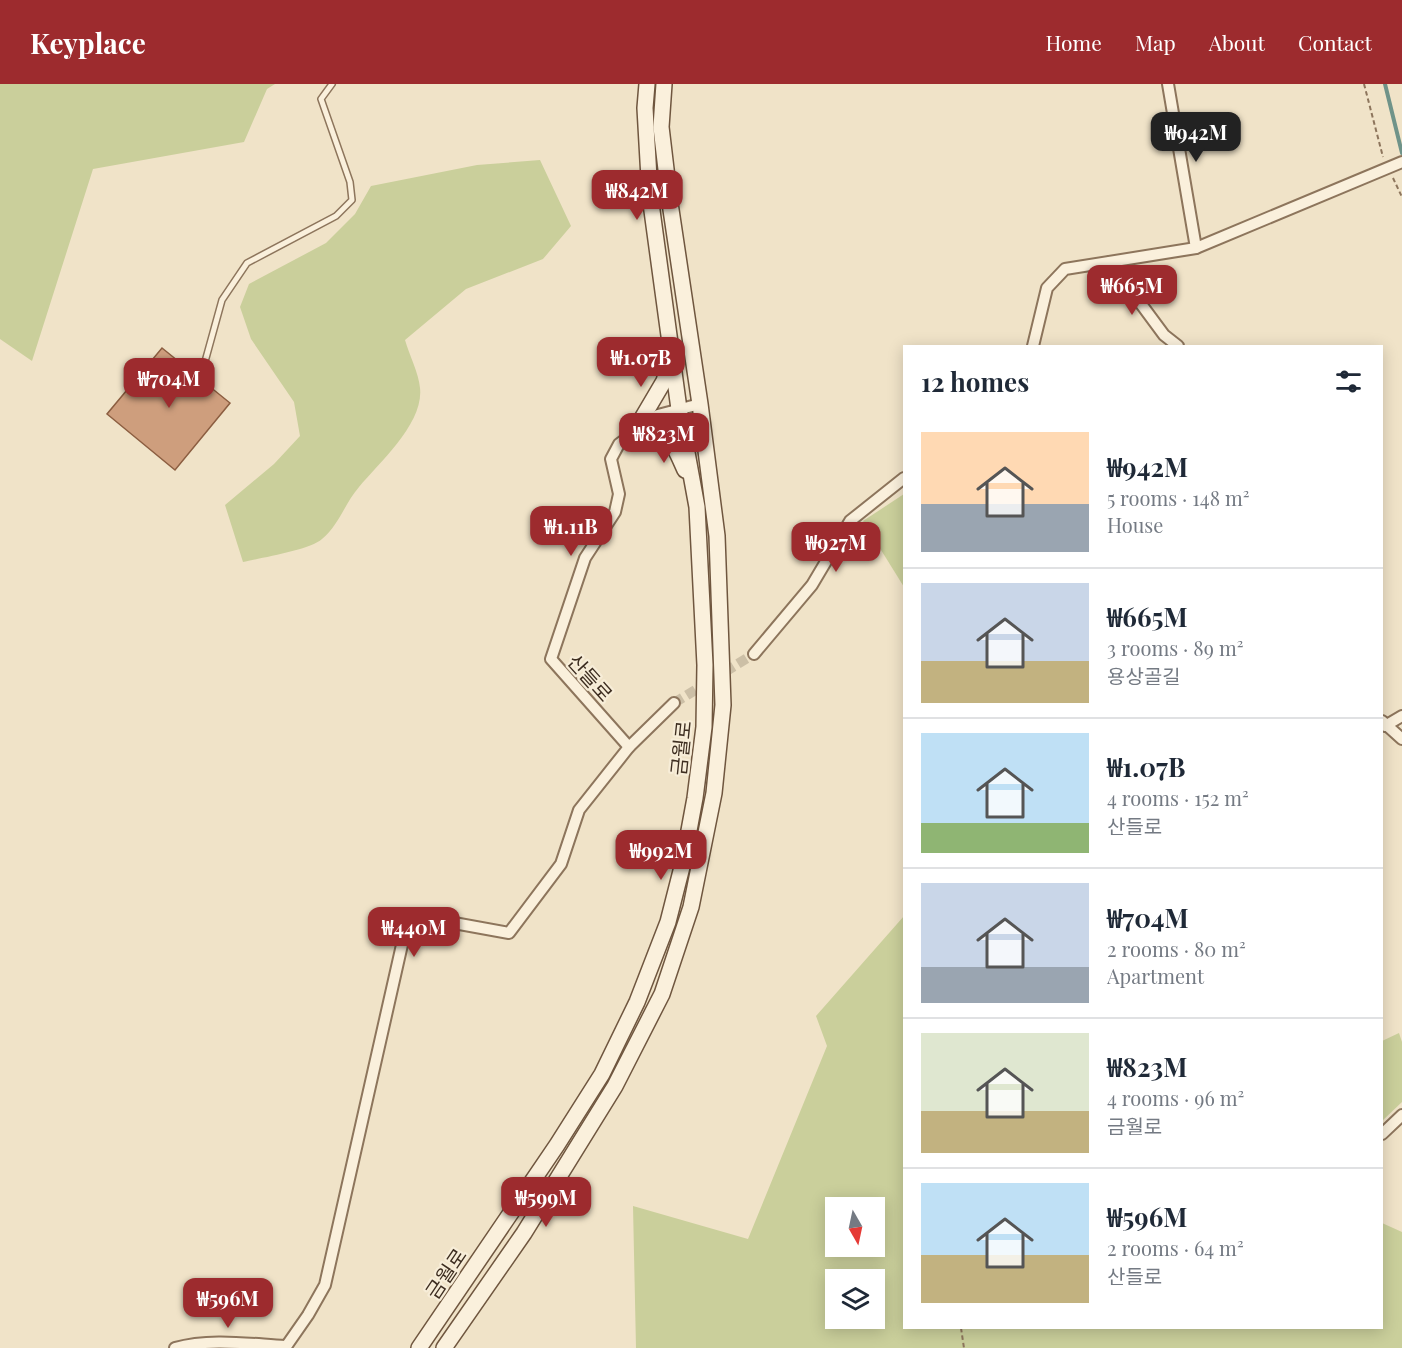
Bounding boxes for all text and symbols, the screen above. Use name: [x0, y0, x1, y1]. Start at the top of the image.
text: Keyplace: [30, 24, 146, 61]
text: Home: [1046, 28, 1102, 56]
text: Map: [1135, 28, 1176, 56]
text: About: [1209, 28, 1265, 56]
text: Contact: [1298, 28, 1372, 56]
pin: ₩942M: [1154, 112, 1238, 163]
text: ₩942M: [1165, 118, 1227, 145]
pin: ₩842M: [595, 170, 679, 221]
text: ₩842M: [606, 176, 668, 203]
pin: ₩665M: [1090, 265, 1174, 316]
text: ₩665M: [1101, 271, 1163, 298]
pin: ₩1.07B: [592, 337, 690, 388]
text: ₩1.07B: [611, 343, 671, 370]
pin: ₩704M: [127, 358, 211, 409]
text: ₩704M: [138, 364, 200, 391]
text: 12 homes: [921, 364, 1029, 399]
icon: filters: [1332, 365, 1365, 398]
pin: ₩823M: [622, 413, 706, 464]
text: ₩823M: [633, 419, 695, 446]
text: ₩942M: [1107, 449, 1188, 484]
icon: home: [969, 456, 1041, 528]
text: 5 rooms · 148 m²: [1107, 484, 1250, 511]
pin: ₩1.11B: [522, 506, 620, 557]
text: House: [1107, 511, 1163, 538]
text: ₩1.11B: [544, 512, 598, 539]
pin: ₩927M: [794, 522, 878, 573]
text: ₩927M: [806, 528, 866, 555]
text: ₩665M: [1107, 599, 1188, 634]
icon: home: [969, 607, 1041, 679]
text: 3 rooms · 89 m²: [1107, 634, 1243, 661]
street label: 산들로: [562, 647, 620, 707]
text: 용상골길: [1107, 662, 1181, 689]
street label: 금월로: [664, 719, 696, 777]
text: ₩1.07B: [1107, 749, 1185, 784]
icon: home: [969, 757, 1041, 829]
text: 4 rooms · 152 m²: [1107, 784, 1249, 811]
text: 산들로: [1107, 812, 1162, 839]
pin: ₩992M: [619, 830, 703, 881]
text: ₩992M: [630, 836, 692, 863]
text: ₩704M: [1107, 900, 1189, 935]
pin: ₩440M: [372, 907, 456, 958]
icon: home: [969, 907, 1041, 979]
text: ₩440M: [382, 913, 446, 940]
text: 2 rooms · 80 m²: [1107, 935, 1246, 962]
text: Apartment: [1107, 962, 1204, 989]
text: ₩823M: [1107, 1049, 1187, 1084]
icon: home: [969, 1057, 1041, 1129]
text: 4 rooms · 96 m²: [1107, 1084, 1244, 1111]
text: 금월로: [1107, 1112, 1162, 1139]
pin: ₩599M: [504, 1177, 588, 1228]
text: ₩599M: [515, 1183, 577, 1210]
north arrow: [825, 1197, 885, 1257]
map controls: [825, 1197, 885, 1329]
text: ₩596M: [1107, 1199, 1187, 1234]
icon: home: [969, 1207, 1041, 1279]
text: 2 rooms · 64 m²: [1107, 1234, 1244, 1261]
street label: 금월로: [418, 1243, 472, 1303]
text: 산들로: [1107, 1262, 1162, 1289]
button: layers: [825, 1269, 885, 1329]
pin: ₩596M: [186, 1278, 270, 1329]
text: ₩596M: [197, 1284, 259, 1311]

